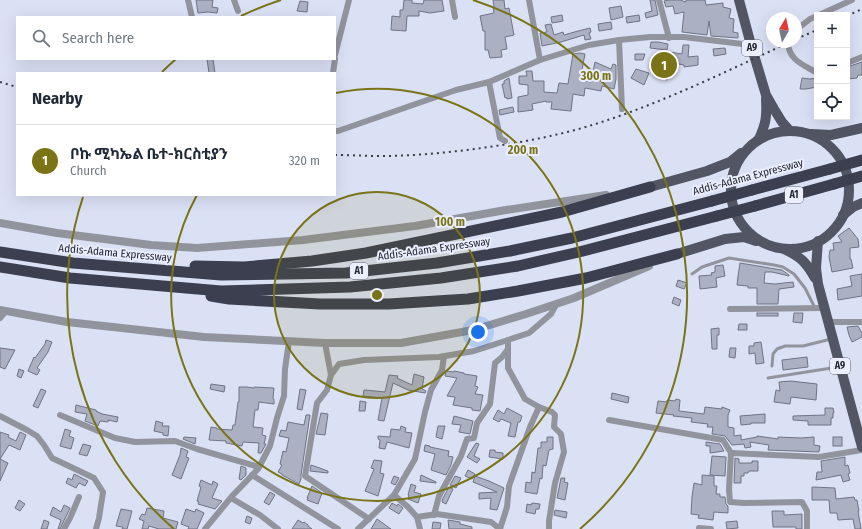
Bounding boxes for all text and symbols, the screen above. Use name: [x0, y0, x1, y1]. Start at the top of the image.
north arrow: [766, 12, 802, 48]
map controls: [814, 12, 850, 120]
button: +: [814, 12, 850, 48]
search box: [16, 16, 336, 60]
icon: search: [30, 27, 52, 49]
text: Search here: [62, 29, 134, 47]
road number: A9: [742, 40, 762, 56]
button: −: [814, 48, 850, 84]
pin: 1: [651, 50, 677, 80]
text: 300 m: [580, 69, 611, 83]
button: locate: [814, 84, 850, 120]
text: Nearby: [32, 88, 83, 109]
text: 200 m: [507, 143, 538, 157]
text: ቦኩ ሚካኤል ቤተ-ክርስቲያን: [70, 145, 228, 163]
text: 1: [42, 153, 48, 168]
text: 320 m: [289, 153, 320, 168]
street label: Addis-Adama Expressway: [691, 156, 805, 198]
text: Church: [70, 163, 107, 178]
road number: A1: [785, 187, 803, 203]
text: 100 m: [435, 215, 465, 229]
street label: Addis-Adama Expressway: [377, 235, 491, 263]
street label: Addis-Adama Expressway: [58, 242, 172, 264]
road number: A1: [350, 263, 368, 279]
centre of rings: [370, 288, 384, 302]
your location: [468, 322, 488, 342]
road number: A9: [830, 358, 850, 374]

